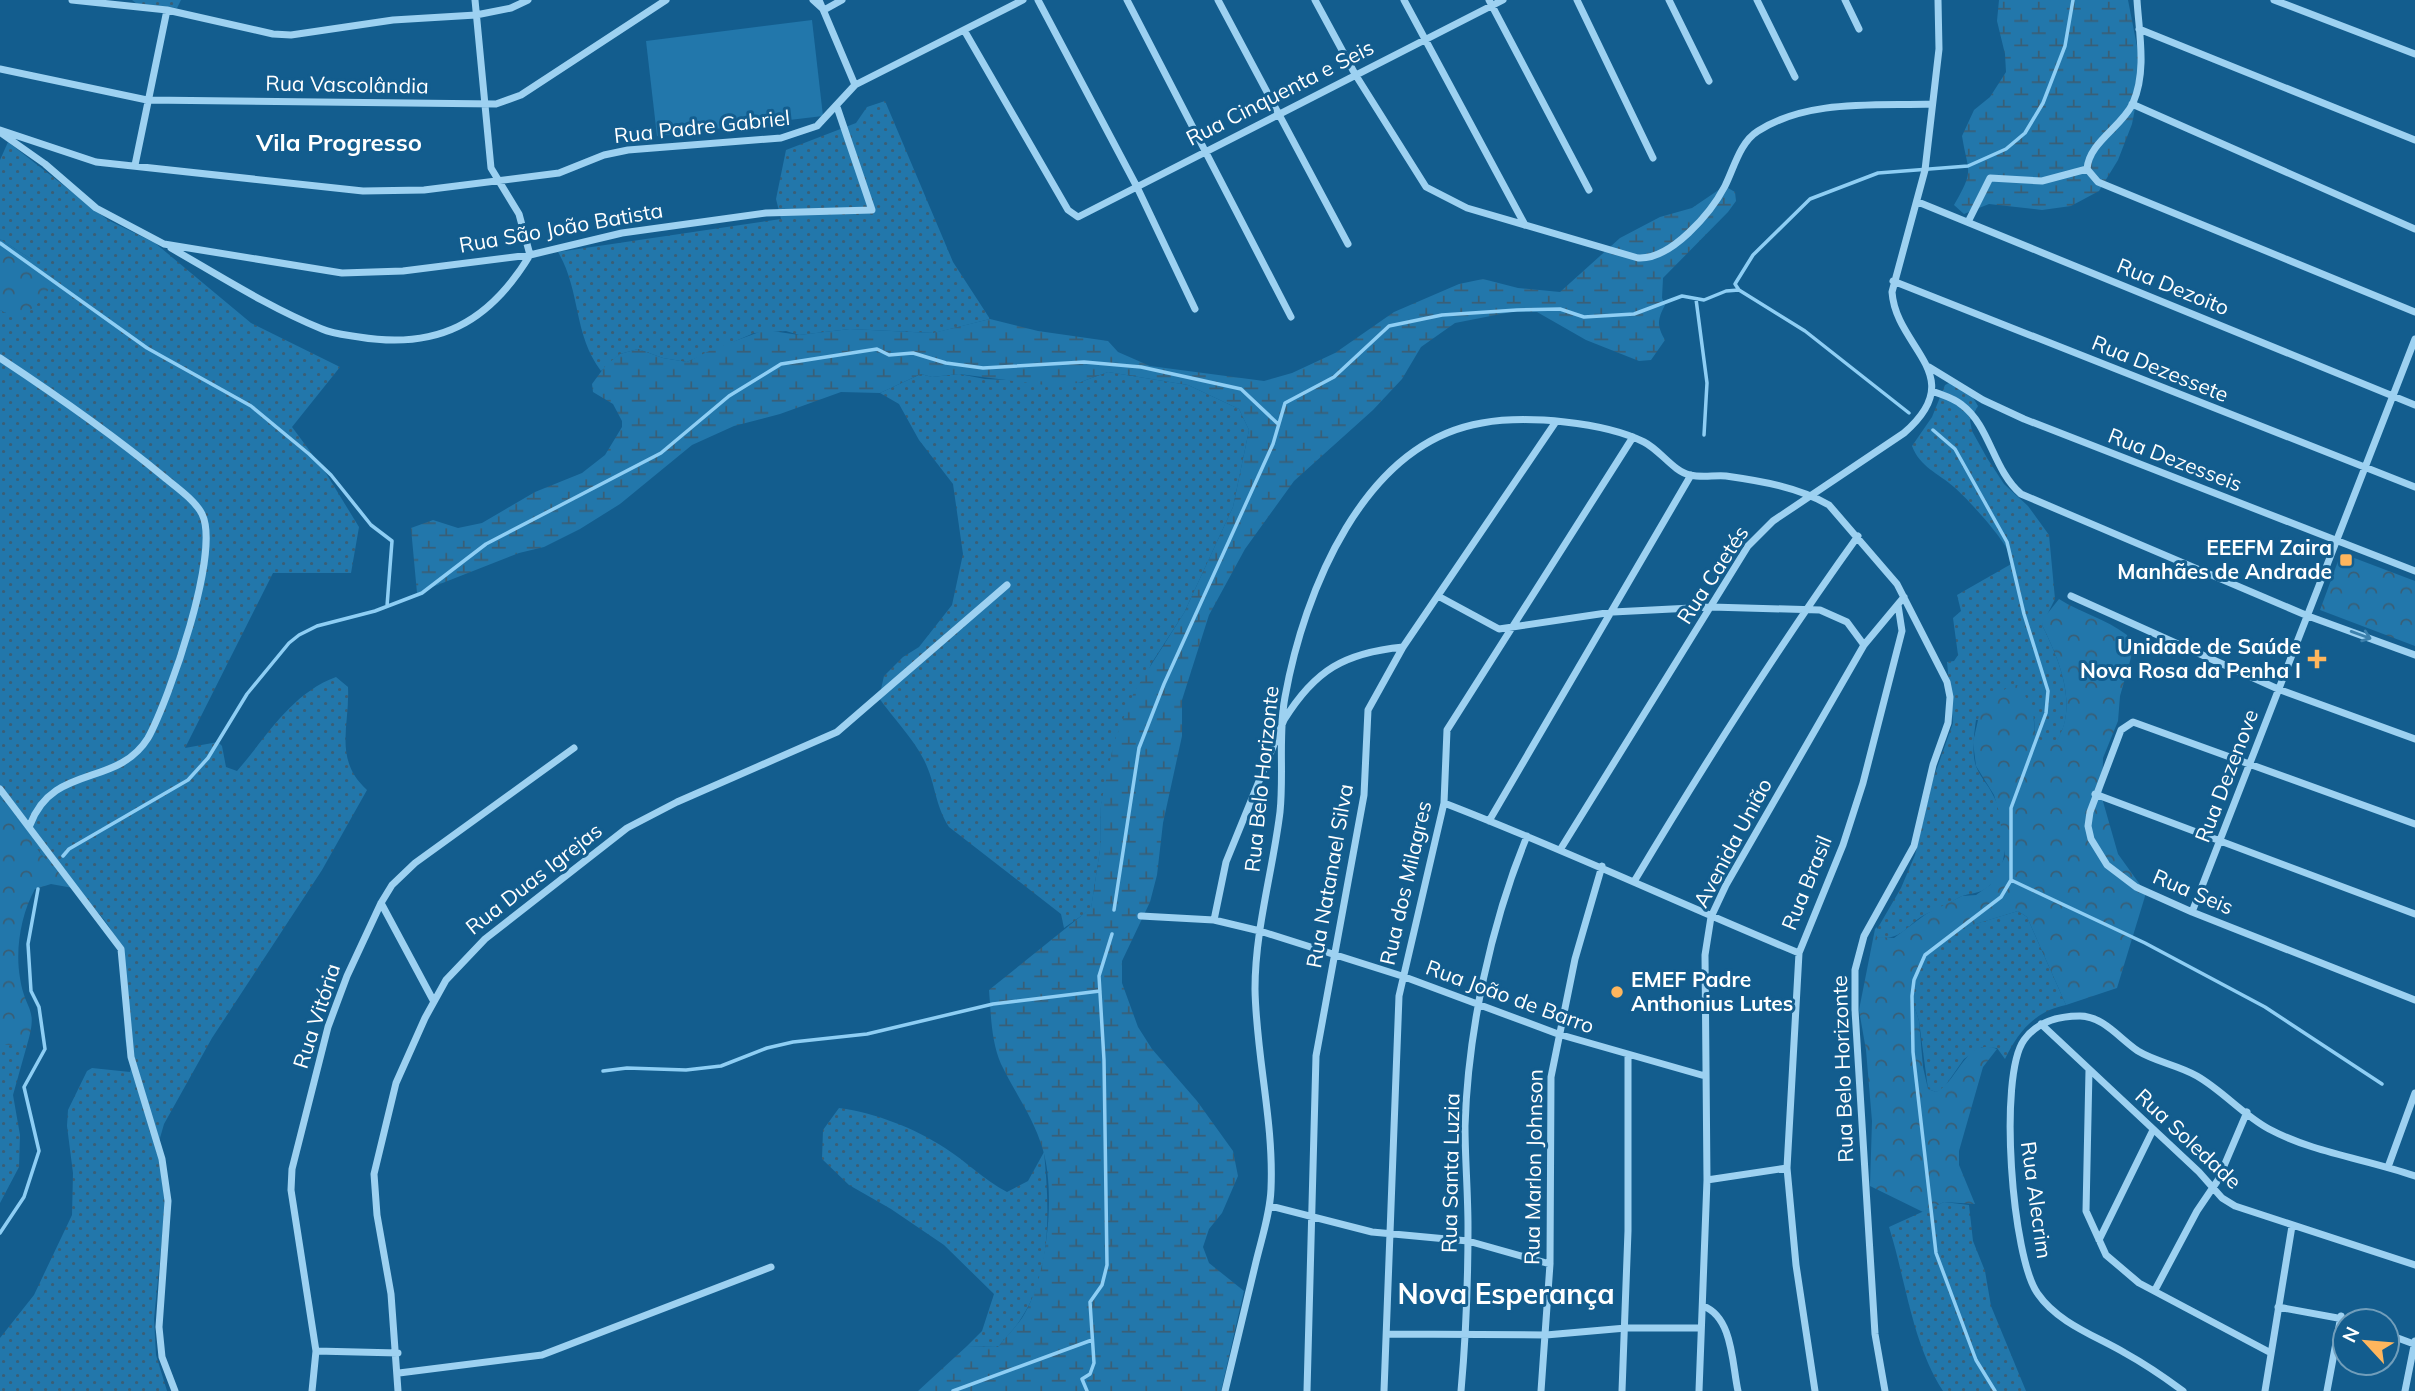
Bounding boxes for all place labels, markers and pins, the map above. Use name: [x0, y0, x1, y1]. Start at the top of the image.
place label: EEEFM Zaira Manhães de Andrade: [2117, 534, 2332, 584]
marker: EEEFM Zaira Manhães de Andrade: [2338, 552, 2354, 568]
place label: Unidade de Saúde Nova Rosa da Penha I: [2080, 633, 2301, 683]
marker: Unidade de Saúde Nova Rosa da Penha I: [2307, 649, 2327, 669]
place label: EMEF Padre Anthonius Lutes: [1631, 966, 1793, 1016]
marker: EMEF Padre Anthonius Lutes: [1609, 984, 1625, 1000]

